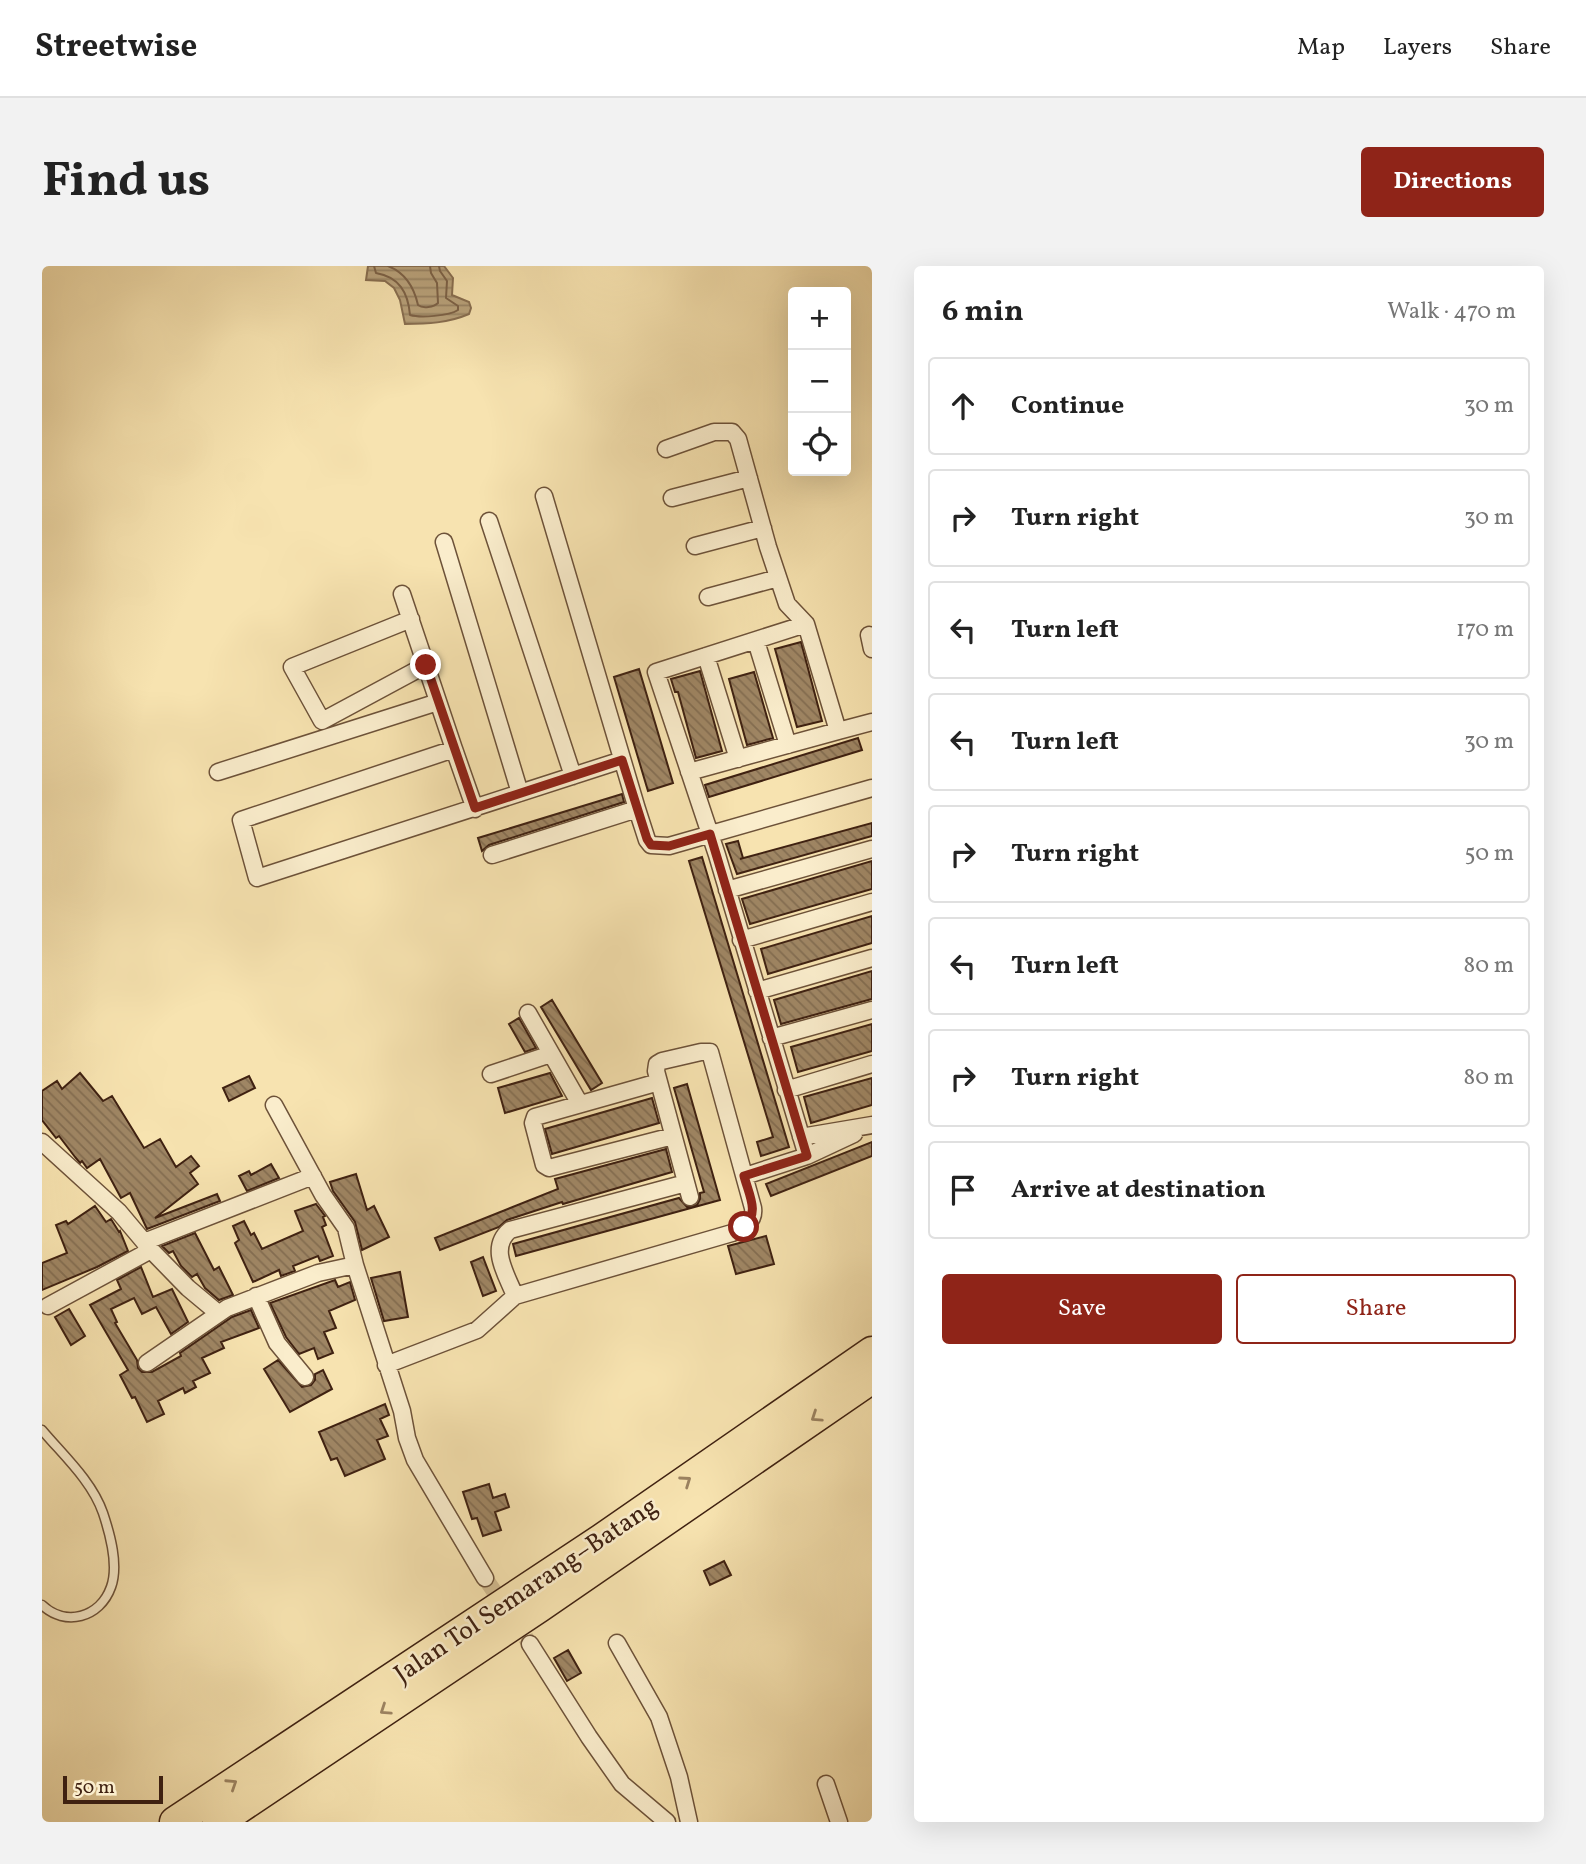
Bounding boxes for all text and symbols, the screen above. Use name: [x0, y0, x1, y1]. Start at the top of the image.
text: Streetwise: [35, 25, 197, 71]
text: Map: [1297, 31, 1345, 65]
text: Layers: [1383, 31, 1452, 65]
text: Share: [1490, 31, 1551, 65]
button: Directions: [1361, 147, 1544, 217]
text: Find us: [42, 148, 210, 217]
map controls: [788, 287, 851, 476]
button: +: [788, 287, 851, 350]
text: 6 min: [942, 291, 1024, 333]
text: Walk · 470 m: [1387, 296, 1516, 328]
button: −: [788, 350, 851, 413]
icon: ahead: [944, 387, 982, 425]
text: Continue: [1011, 388, 1124, 424]
text: 30 m: [1464, 390, 1514, 422]
button: locate: [788, 413, 851, 476]
icon: right: [944, 499, 982, 537]
text: Turn right: [1011, 500, 1139, 536]
text: 30 m: [1464, 502, 1514, 534]
icon: left: [944, 611, 982, 649]
text: Turn left: [1011, 612, 1119, 648]
text: 170 m: [1456, 614, 1514, 646]
route end: [410, 649, 441, 680]
icon: left: [944, 723, 982, 761]
text: Turn left: [1011, 724, 1119, 760]
text: 30 m: [1464, 726, 1514, 758]
icon: right: [944, 835, 982, 873]
text: Turn right: [1011, 836, 1139, 872]
text: 50 m: [1465, 838, 1514, 870]
icon: left: [944, 947, 982, 985]
text: Turn left: [1011, 948, 1119, 984]
text: 80 m: [1464, 950, 1514, 982]
icon: right: [944, 1059, 982, 1097]
text: Turn right: [1011, 1060, 1139, 1096]
text: 80 m: [1464, 1062, 1514, 1094]
icon: arrive: [944, 1171, 982, 1209]
text: Arrive at destination: [1011, 1172, 1266, 1208]
route start: [728, 1211, 759, 1242]
button: Save: [942, 1274, 1222, 1344]
button: Share: [1236, 1274, 1516, 1344]
one-way arrow: [811, 1409, 824, 1421]
one-way arrow: [678, 1477, 691, 1489]
street label: Jalan Tol Semarang–Batang: [387, 1489, 665, 1693]
one-way arrow: [379, 1702, 392, 1715]
scale bar: [63, 1773, 163, 1805]
text: 50 m: [74, 1775, 115, 1801]
one-way arrow: [224, 1780, 237, 1793]

